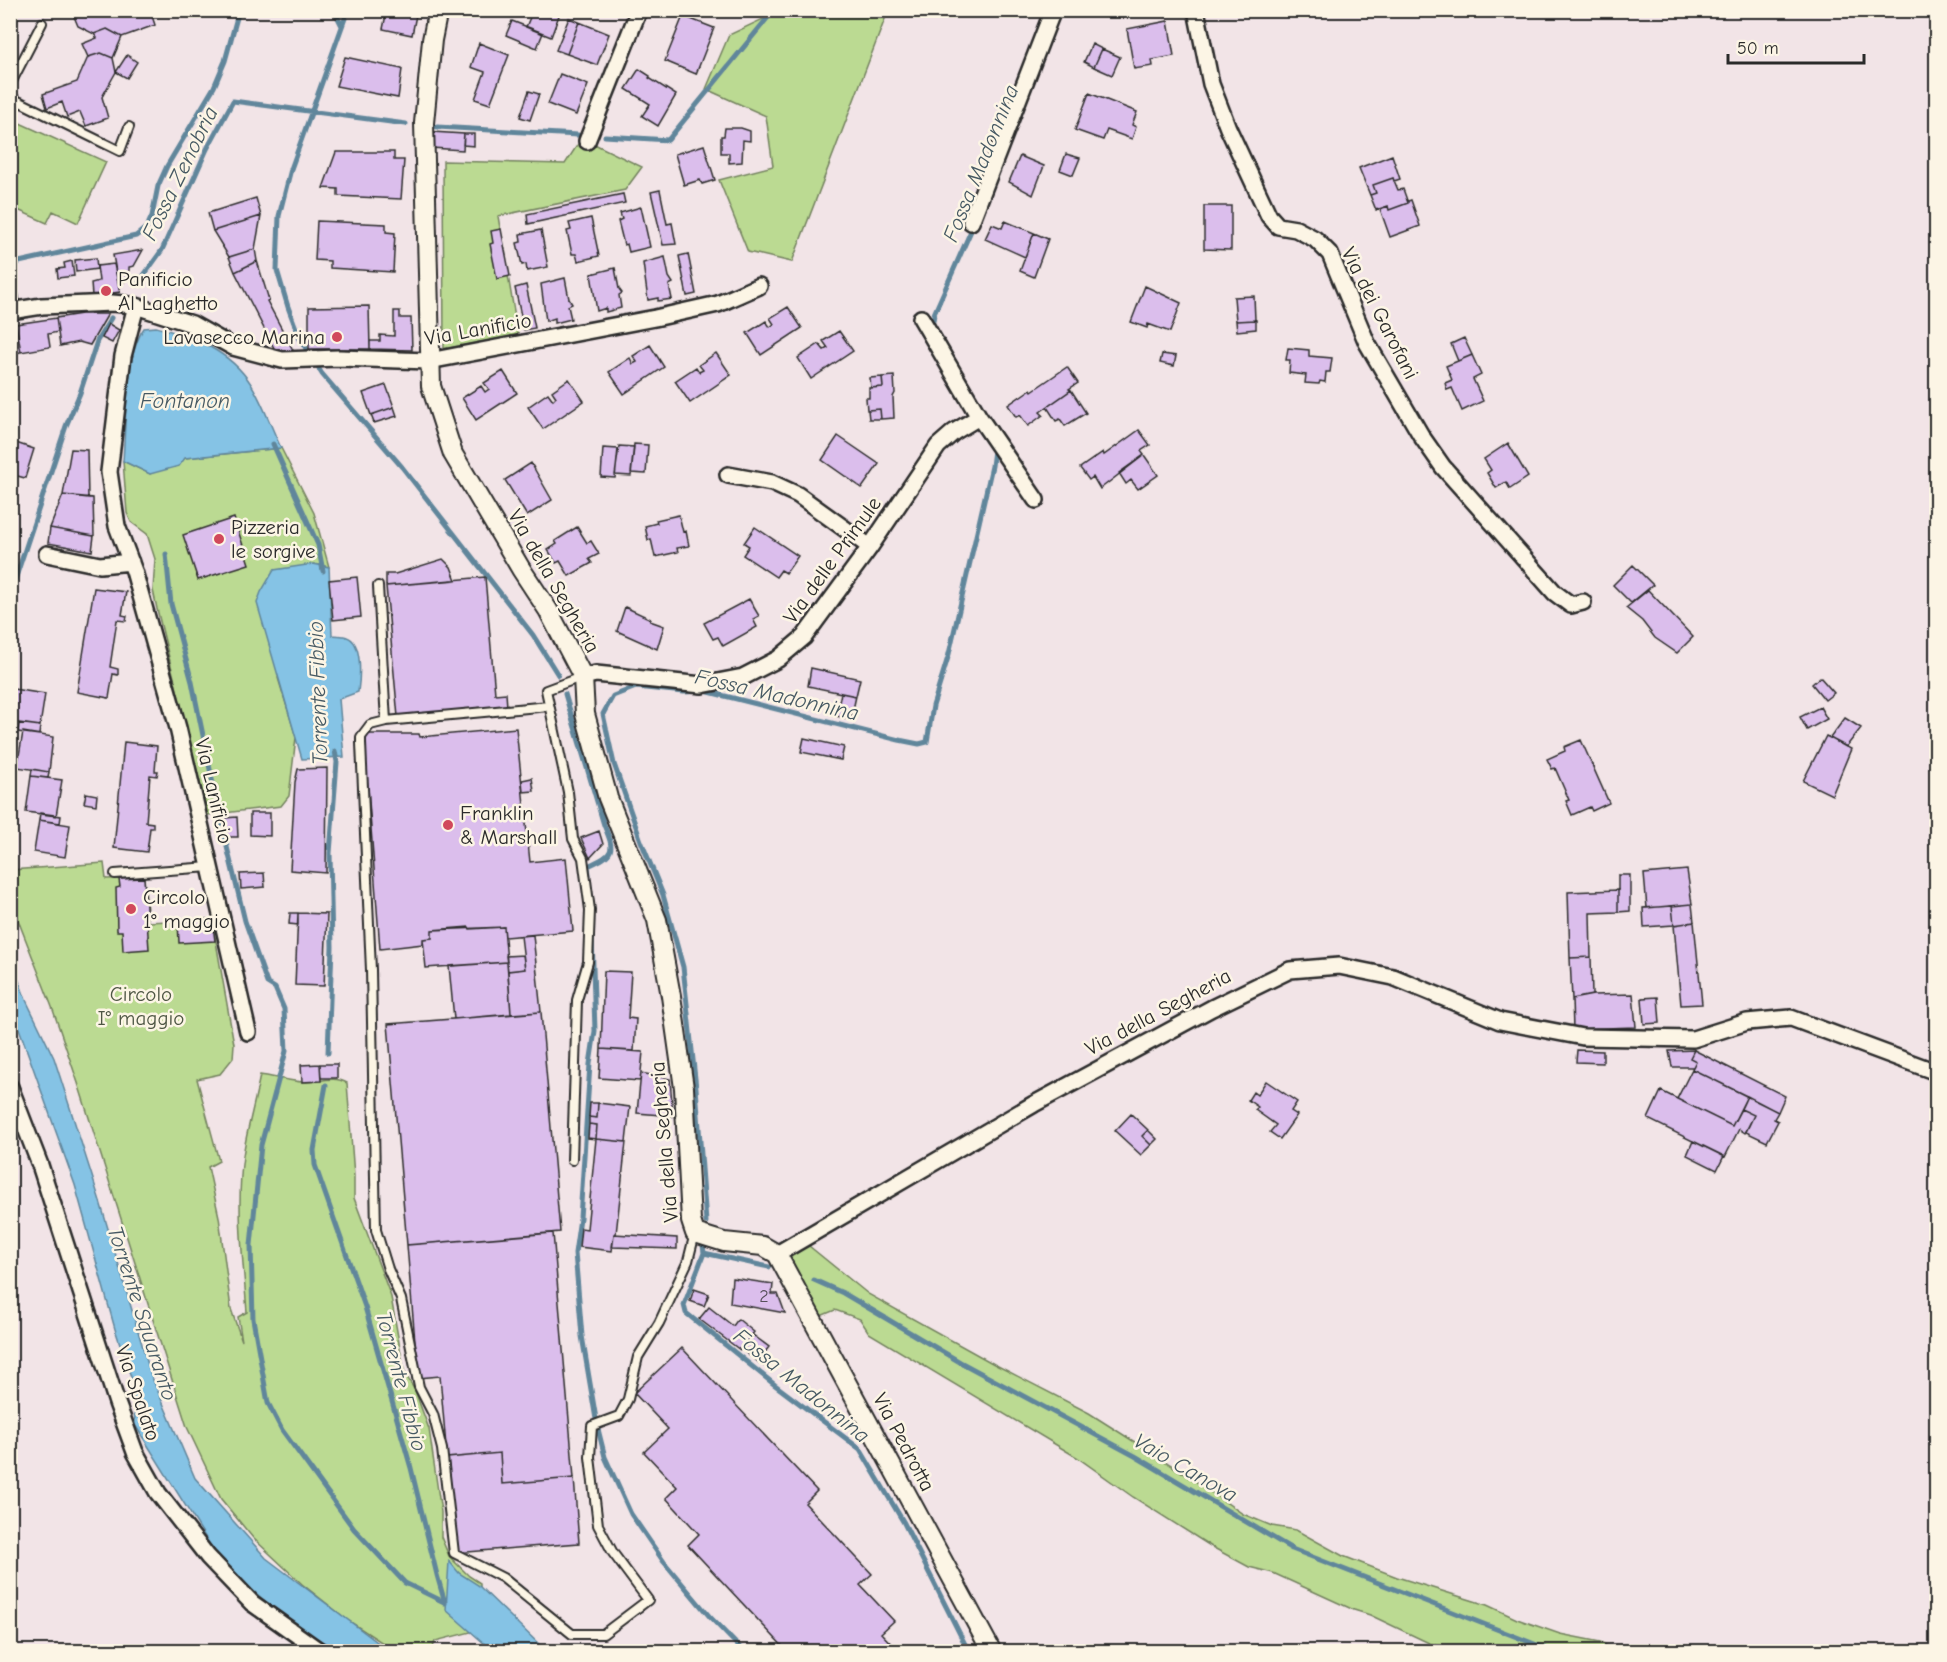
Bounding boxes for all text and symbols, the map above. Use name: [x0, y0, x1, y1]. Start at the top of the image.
scale bar: [1728, 27, 1864, 65]
text: 50 m: [1737, 38, 1779, 59]
water label: Fossa Madonnina: [938, 81, 1024, 246]
water label: Fossa Zenobria: [136, 102, 224, 245]
street label: Via dei Garofani: [1336, 243, 1424, 383]
place label: Panificio Al Laghetto: [118, 267, 218, 315]
marker: Panificio Al Laghetto: [99, 284, 113, 298]
street label: Via Lanificio: [423, 308, 533, 350]
place label: Lavasecco Marina: [163, 325, 325, 349]
marker: Lavasecco Marina: [330, 330, 344, 344]
water label: Fontanon: [140, 388, 230, 414]
street label: Via delle Primule: [778, 492, 886, 628]
street label: Via della Segheria: [503, 505, 605, 657]
place label: Pizzeria le sorgive: [231, 515, 315, 563]
marker: Pizzeria le sorgive: [212, 532, 226, 546]
water label: Torrente Fibbio: [302, 621, 334, 765]
water label: Fossa Madonnina: [692, 664, 861, 726]
street label: Via Lanificio: [190, 736, 238, 846]
place label: Franklin & Marshall: [460, 801, 557, 849]
marker: Franklin & Marshall: [441, 818, 455, 832]
place label: Circolo 1° maggio: [143, 885, 230, 933]
marker: Circolo 1° maggio: [124, 902, 138, 916]
street label: Via della Segheria: [1081, 963, 1235, 1061]
park label: Circolo I° maggio: [98, 982, 184, 1030]
street label: Via della Segheria: [645, 1060, 683, 1224]
water label: Torrente Squaranto: [102, 1223, 183, 1404]
house number: 2: [759, 1286, 769, 1307]
water label: Torrente Fibbio: [370, 1308, 432, 1454]
water label: Fossa Madonnina: [728, 1323, 875, 1448]
street label: Via Spalato: [110, 1342, 166, 1444]
street label: Via Pedrotta: [868, 1389, 940, 1495]
water label: Vaio Canova: [1129, 1428, 1242, 1508]

